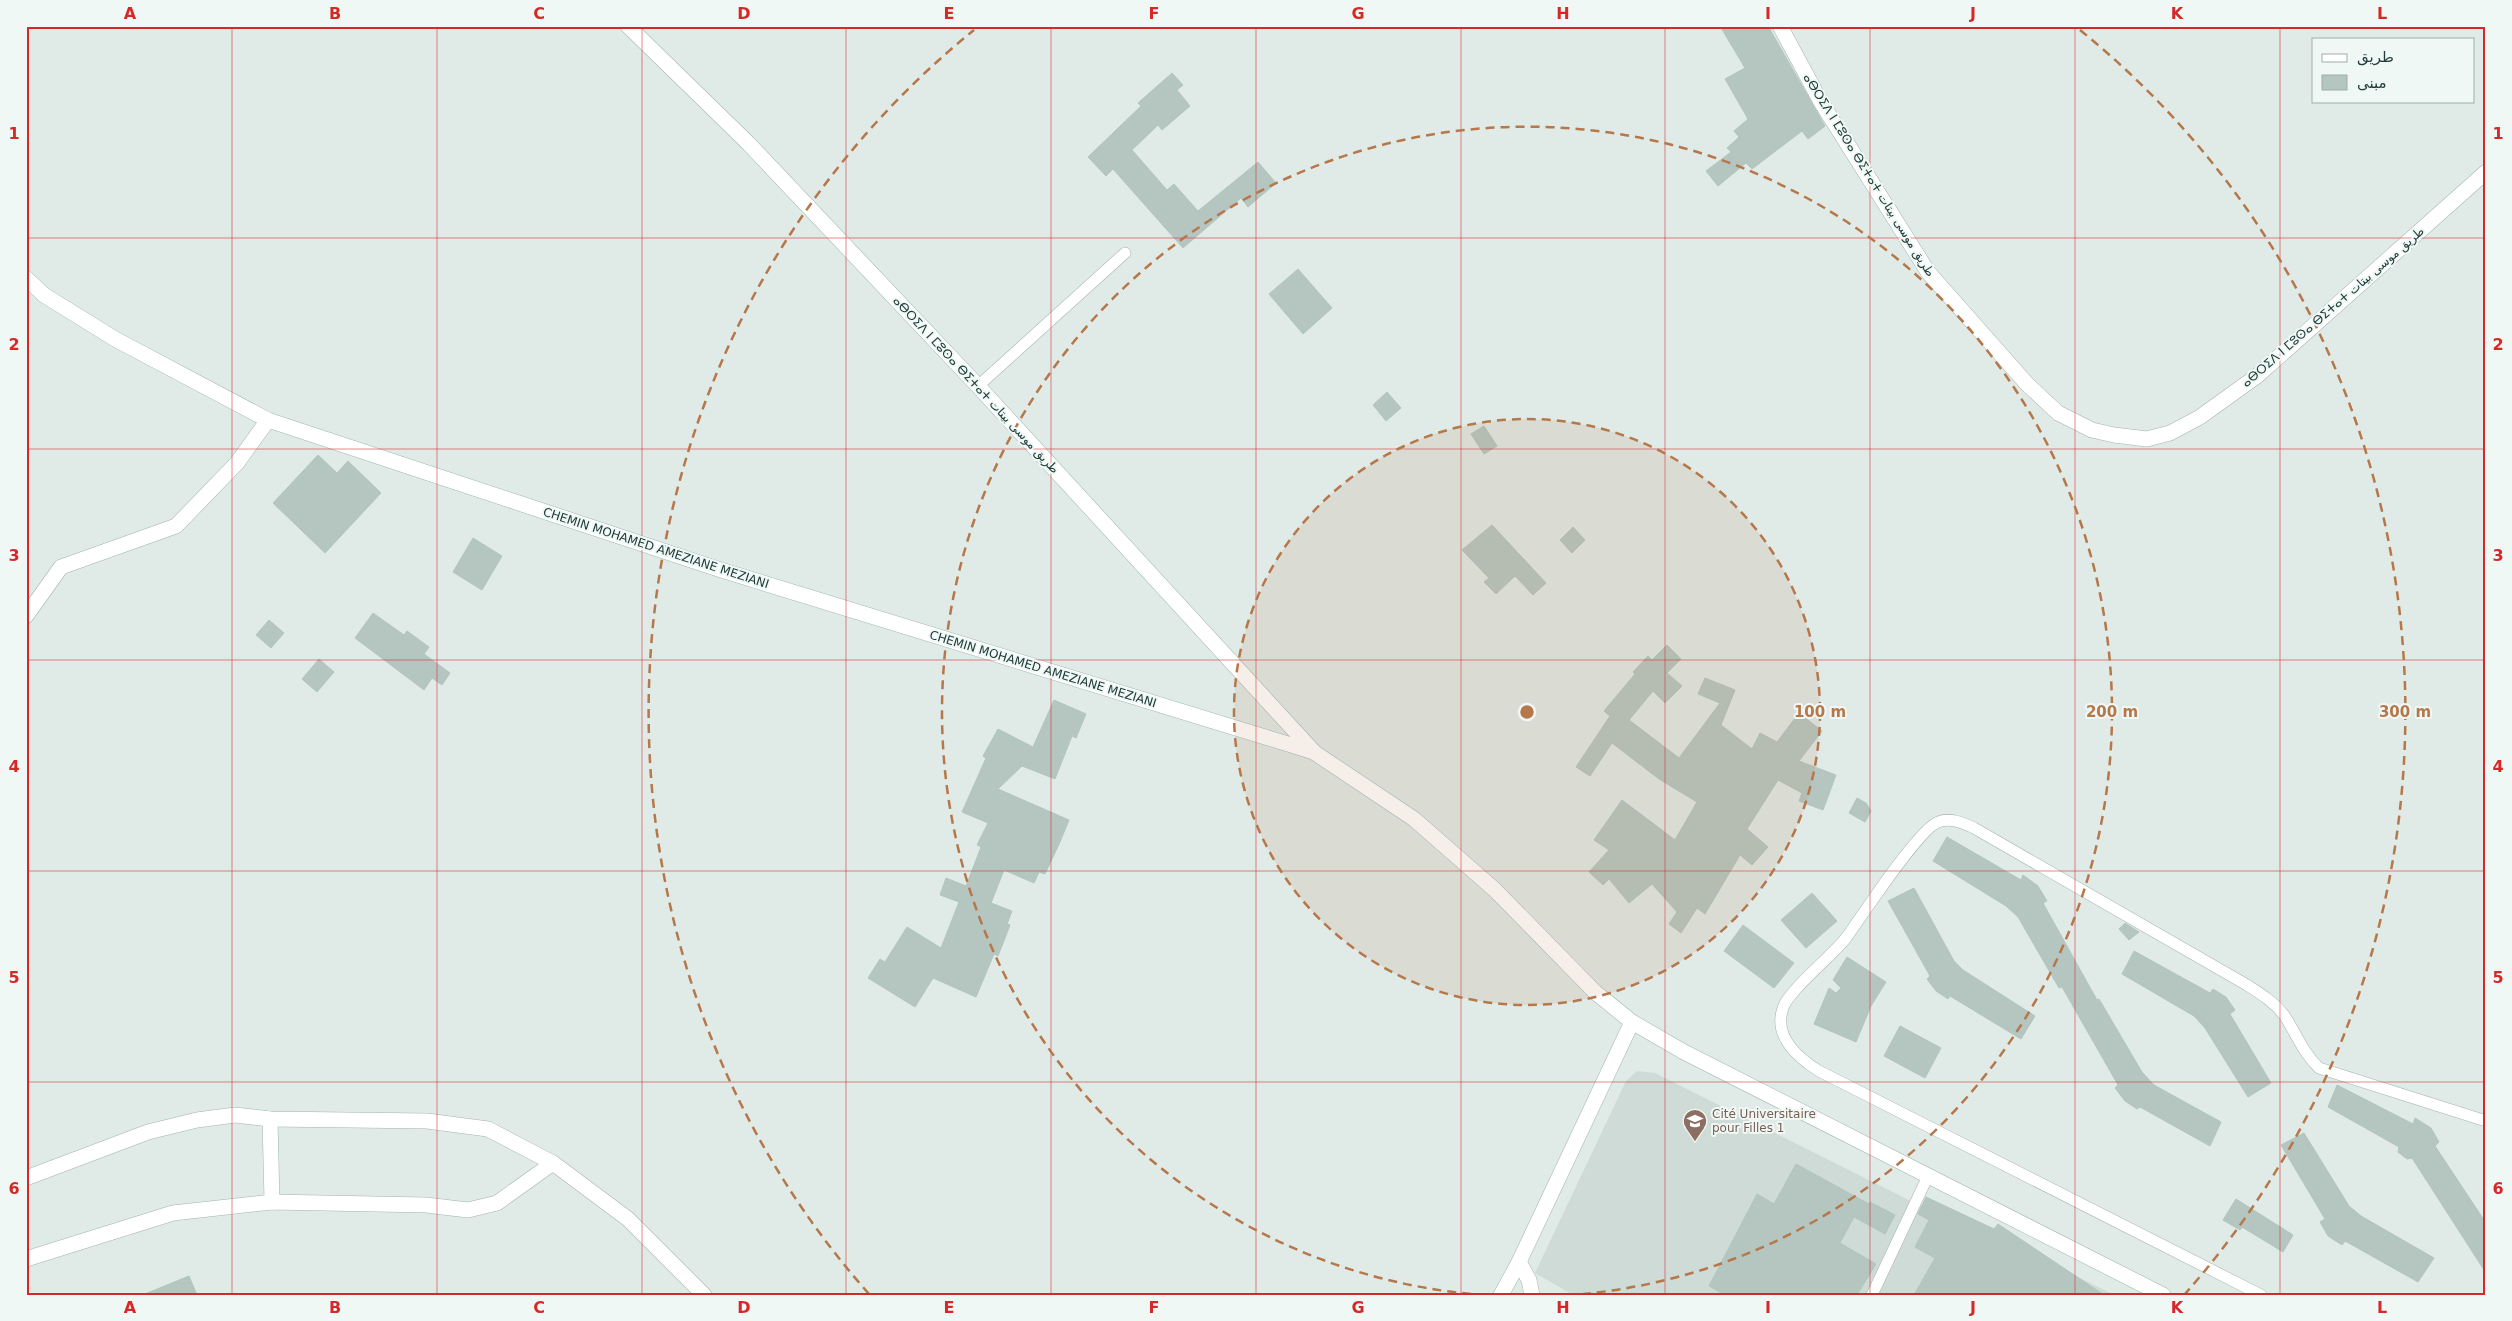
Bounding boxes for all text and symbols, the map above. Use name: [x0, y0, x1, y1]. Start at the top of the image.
text: A: [124, 4, 137, 23]
text: B: [329, 4, 341, 23]
text: C: [533, 4, 545, 23]
text: D: [737, 4, 751, 23]
text: E: [944, 4, 954, 23]
text: F: [1149, 4, 1159, 23]
text: G: [1351, 4, 1365, 23]
text: H: [1556, 4, 1570, 23]
text: I: [1765, 4, 1771, 23]
text: J: [1969, 4, 1976, 23]
text: K: [2171, 4, 2184, 23]
text: L: [2377, 4, 2387, 23]
legend: [2312, 38, 2474, 102]
text: طريق: [2357, 48, 2394, 66]
street label: ⴰⴱⵔⵉⴷ ⵏ ⵎⵓⵙⴰ ⴱⵉⵜⴰⵜ طريق موسى بيتات: [1799, 71, 1938, 280]
text: مبنى: [2357, 74, 2387, 92]
text: 1: [8, 124, 20, 143]
text: 1: [2492, 124, 2504, 143]
street label: ⴰⴱⵔⵉⴷ ⵏ ⵎⵓⵙⴰ ⴱⵉⵜⴰⵜ طريق موسى بيتات: [2239, 224, 2428, 391]
street label: ⴰⴱⵔⵉⴷ ⵏ ⵎⵓⵙⴰ ⴱⵉⵜⴰⵜ طريق موسى بيتات: [889, 294, 1062, 477]
text: 2: [8, 335, 20, 354]
text: 2: [2492, 335, 2504, 354]
street label: CHEMIN MOHAMED AMEZIANE MEZIANI: [541, 505, 771, 591]
text: 3: [8, 546, 20, 565]
text: 3: [2492, 546, 2504, 565]
street label: CHEMIN MOHAMED AMEZIANE MEZIANI: [928, 628, 1158, 710]
centre of rings: [1518, 703, 1536, 721]
text: 100 m: [1794, 703, 1846, 721]
text: 200 m: [2086, 703, 2138, 721]
text: 300 m: [2379, 703, 2431, 721]
text: 4: [8, 757, 20, 776]
text: 4: [2492, 757, 2504, 776]
text: 5: [8, 968, 20, 987]
text: 5: [2492, 968, 2504, 987]
place label: Cité Universitaire pour Filles 1: [1712, 1107, 1816, 1135]
school or university icon: Cité Universitaire pour Filles 1: [1682, 1108, 1708, 1142]
text: 6: [8, 1179, 20, 1198]
text: 6: [2492, 1179, 2504, 1198]
text: A: [124, 1298, 137, 1317]
text: B: [329, 1298, 341, 1317]
text: C: [533, 1298, 545, 1317]
text: D: [737, 1298, 751, 1317]
text: E: [944, 1298, 954, 1317]
text: F: [1149, 1298, 1159, 1317]
text: G: [1351, 1298, 1365, 1317]
text: H: [1556, 1298, 1570, 1317]
text: I: [1765, 1298, 1771, 1317]
text: J: [1969, 1298, 1976, 1317]
text: K: [2171, 1298, 2184, 1317]
text: L: [2377, 1298, 2387, 1317]

